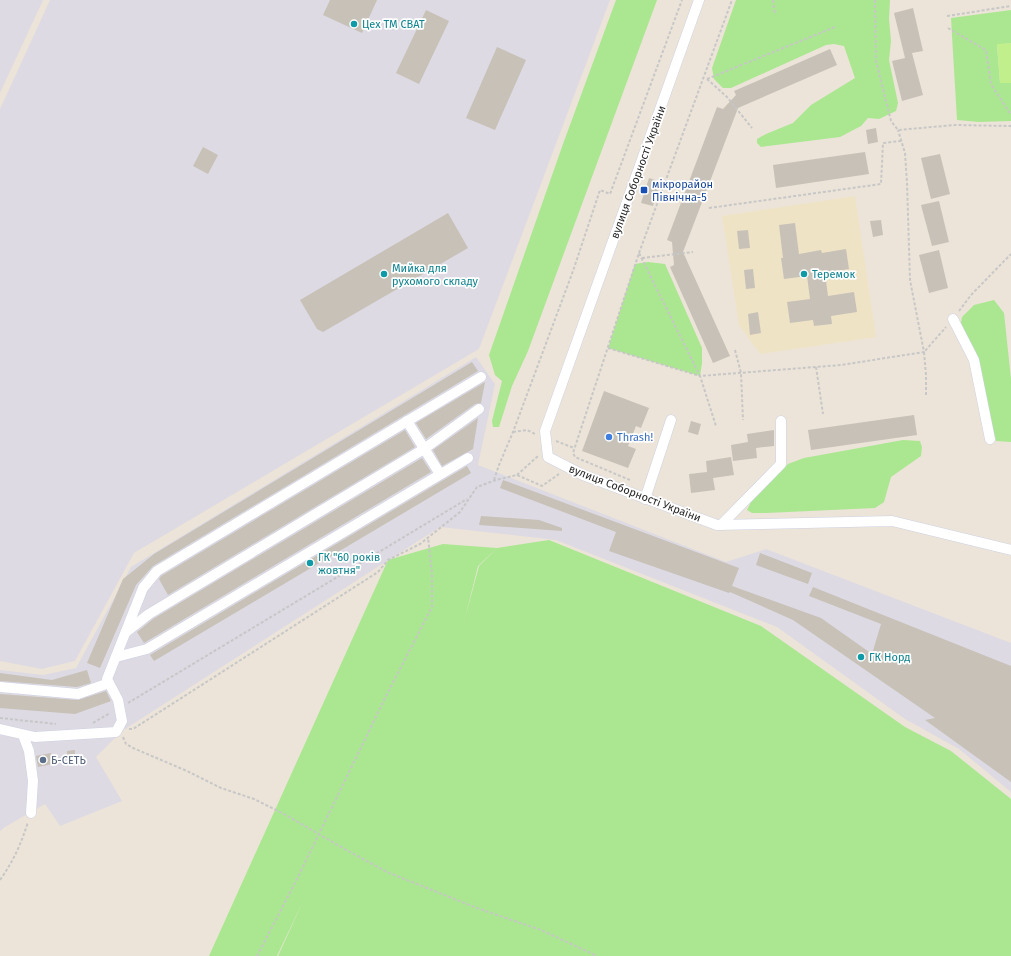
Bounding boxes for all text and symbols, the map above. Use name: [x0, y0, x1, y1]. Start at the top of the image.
place label: Цех ТМ СВАТ: [362, 18, 425, 31]
marker: Цех ТМ СВАТ: [349, 19, 359, 29]
street label: вулиця Соборності України: [608, 104, 669, 240]
place label: мікрорайон Північна-5: [652, 178, 713, 204]
marker: мікрорайон Північна-5: [639, 185, 649, 195]
place label: Мийка для рухомого складу: [392, 262, 479, 288]
place label: Теремок: [812, 268, 855, 281]
marker: Мийка для рухомого складу: [379, 269, 389, 279]
marker: Теремок: [799, 269, 809, 279]
place label: Thrash!: [617, 431, 653, 444]
marker: Thrash!: [604, 432, 614, 442]
street label: вулиця Соборності України: [567, 462, 703, 525]
place label: ГК "60 років жовтня": [318, 551, 380, 577]
marker: ГК "60 років жовтня": [305, 558, 315, 568]
place label: ГК Норд: [869, 651, 910, 664]
marker: ГК Норд: [856, 652, 866, 662]
place label: Б-СЕТЬ: [51, 754, 87, 767]
marker: Б-СЕТЬ: [38, 755, 48, 765]

